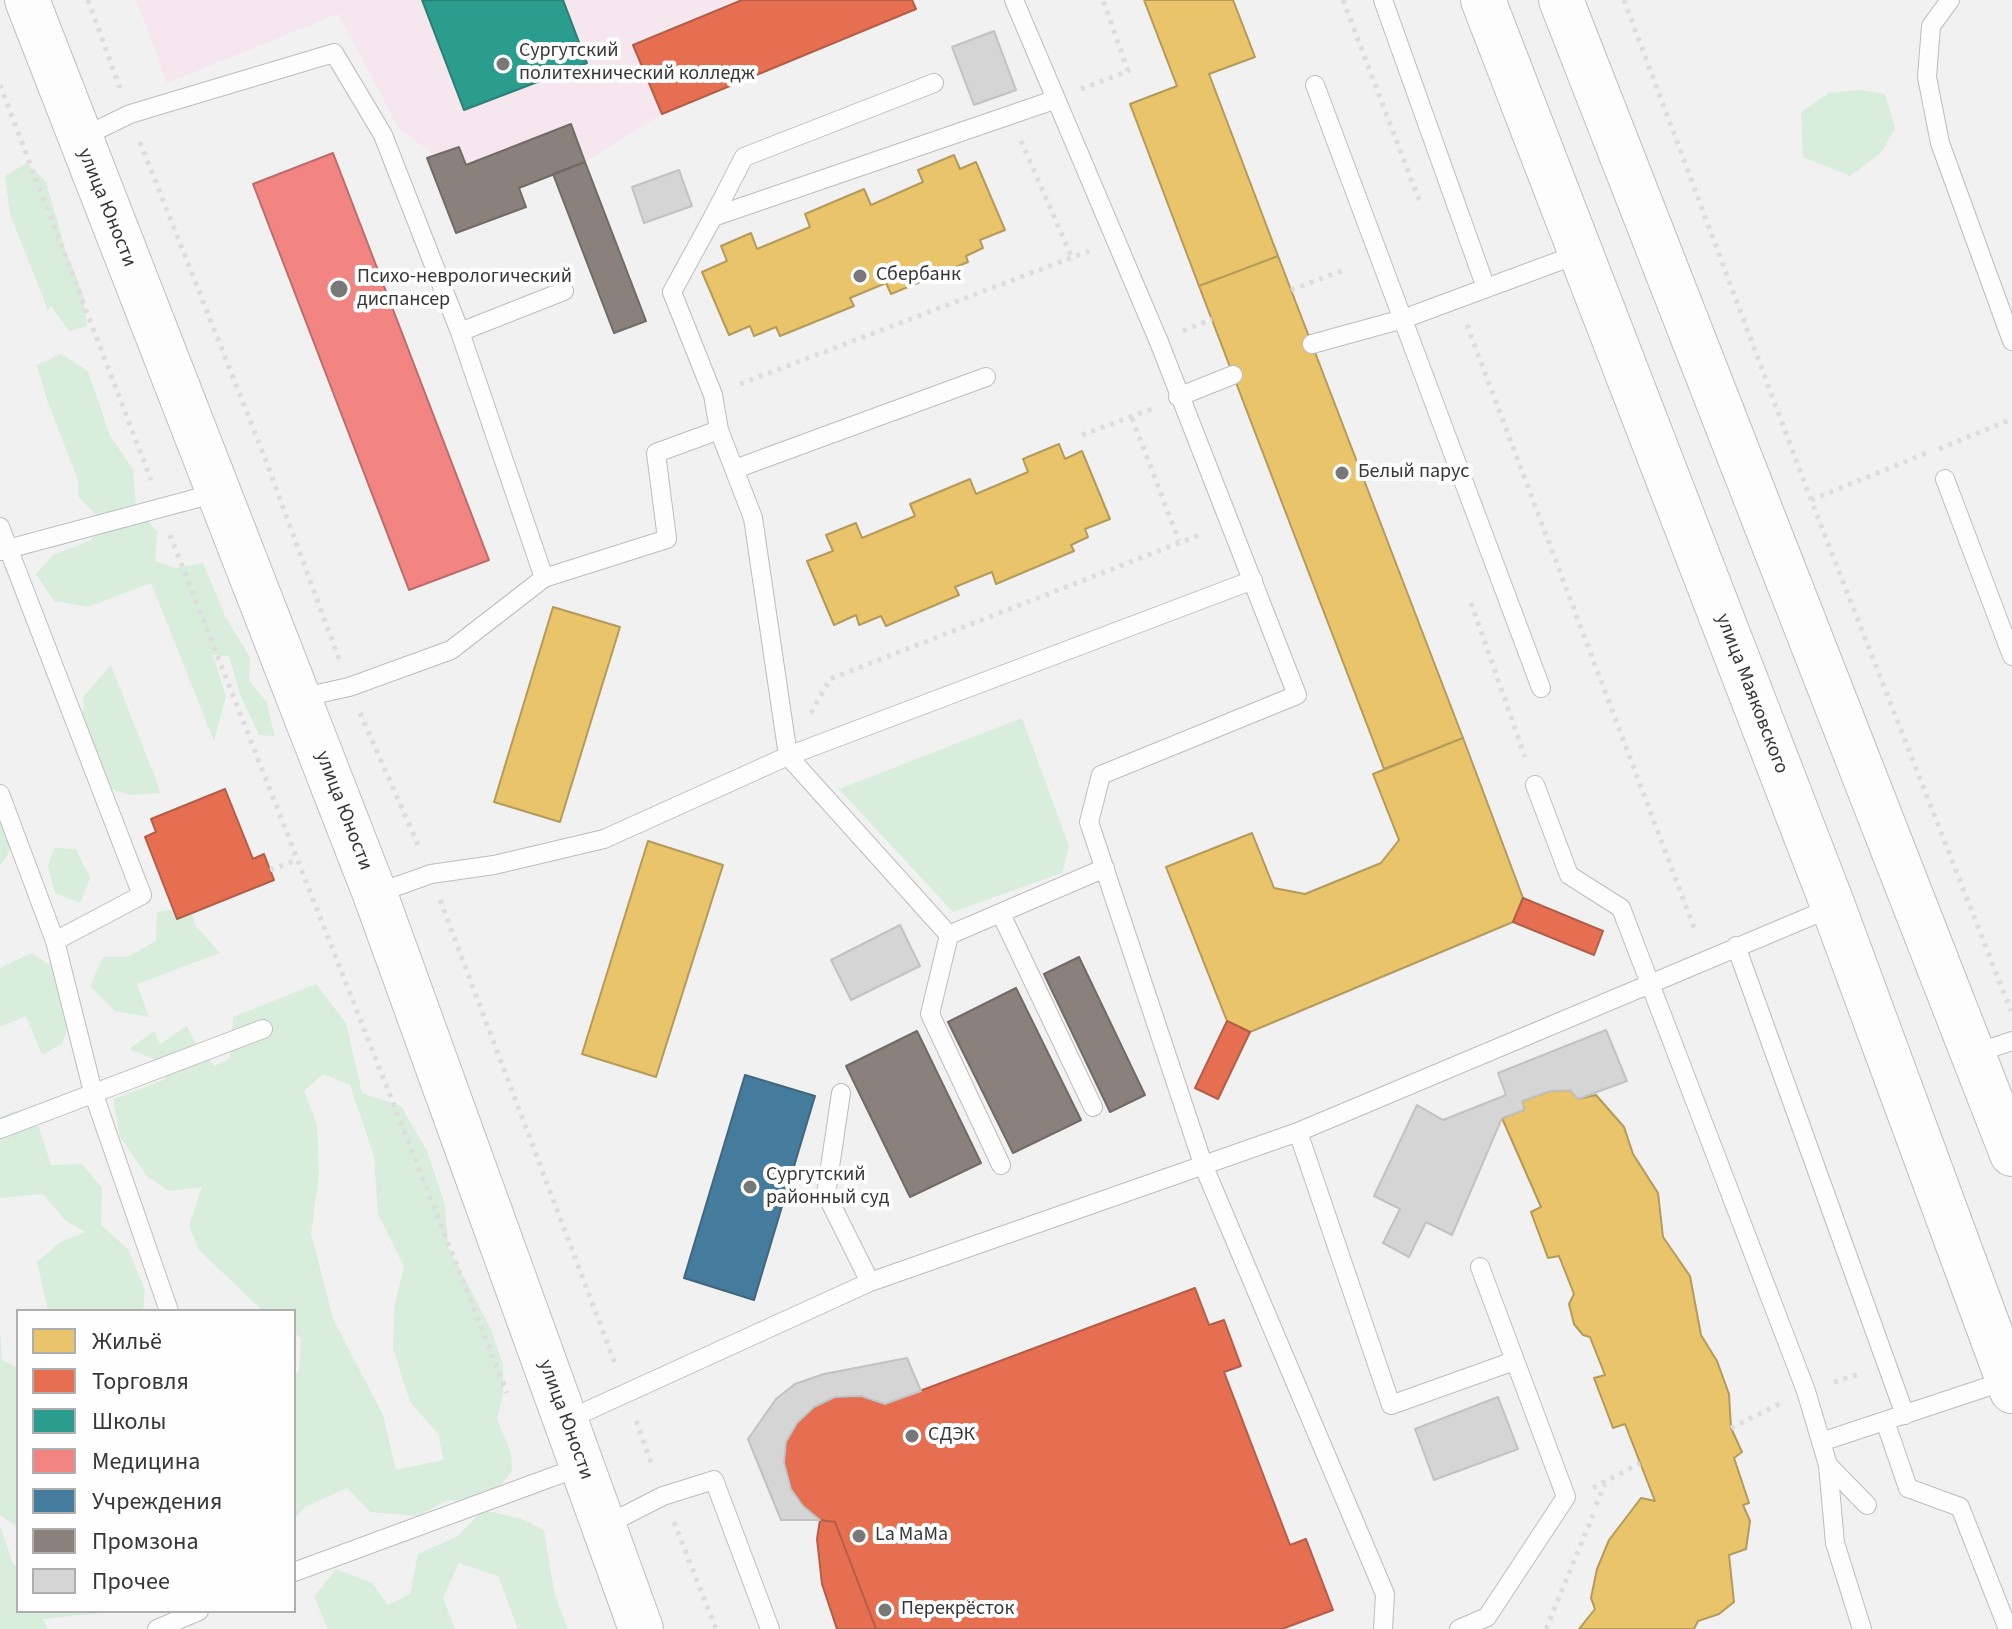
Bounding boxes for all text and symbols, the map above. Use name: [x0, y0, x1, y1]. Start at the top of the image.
place label: Сургутский политехнический колледж: [519, 40, 755, 87]
marker: Сургутский политехнический колледж: [494, 55, 512, 73]
street label: улица Юности: [71, 145, 141, 271]
place label: Сбербанк: [876, 264, 961, 288]
place label: Психо-неврологический диспансер: [357, 266, 572, 313]
marker: Сбербанк: [851, 267, 869, 285]
marker: Психо-неврологический диспансер: [328, 278, 350, 300]
place label: Белый парус: [1358, 461, 1469, 485]
marker: Белый парус: [1333, 464, 1351, 482]
street label: улица Маяковского: [1709, 611, 1793, 777]
street label: улица Юности: [309, 748, 377, 874]
place label: Сургутский районный суд: [766, 1164, 889, 1211]
marker: Сургутский районный суд: [741, 1178, 759, 1196]
legend: [16, 1309, 296, 1613]
text: Жильё: [92, 1324, 162, 1359]
street label: улица Юности: [532, 1357, 598, 1483]
text: Торговля: [92, 1364, 189, 1399]
text: Школы: [92, 1404, 166, 1439]
place label: СДЭК: [928, 1424, 975, 1448]
marker: СДЭК: [903, 1427, 921, 1445]
text: Медицина: [92, 1444, 200, 1479]
text: Учреждения: [92, 1484, 222, 1519]
text: Промзона: [92, 1524, 199, 1559]
place label: La MaMa: [875, 1524, 948, 1548]
marker: La MaMa: [850, 1527, 868, 1545]
text: Прочее: [92, 1564, 170, 1599]
place label: Перекрёсток: [901, 1598, 1014, 1622]
marker: Перекрёсток: [876, 1601, 894, 1619]

